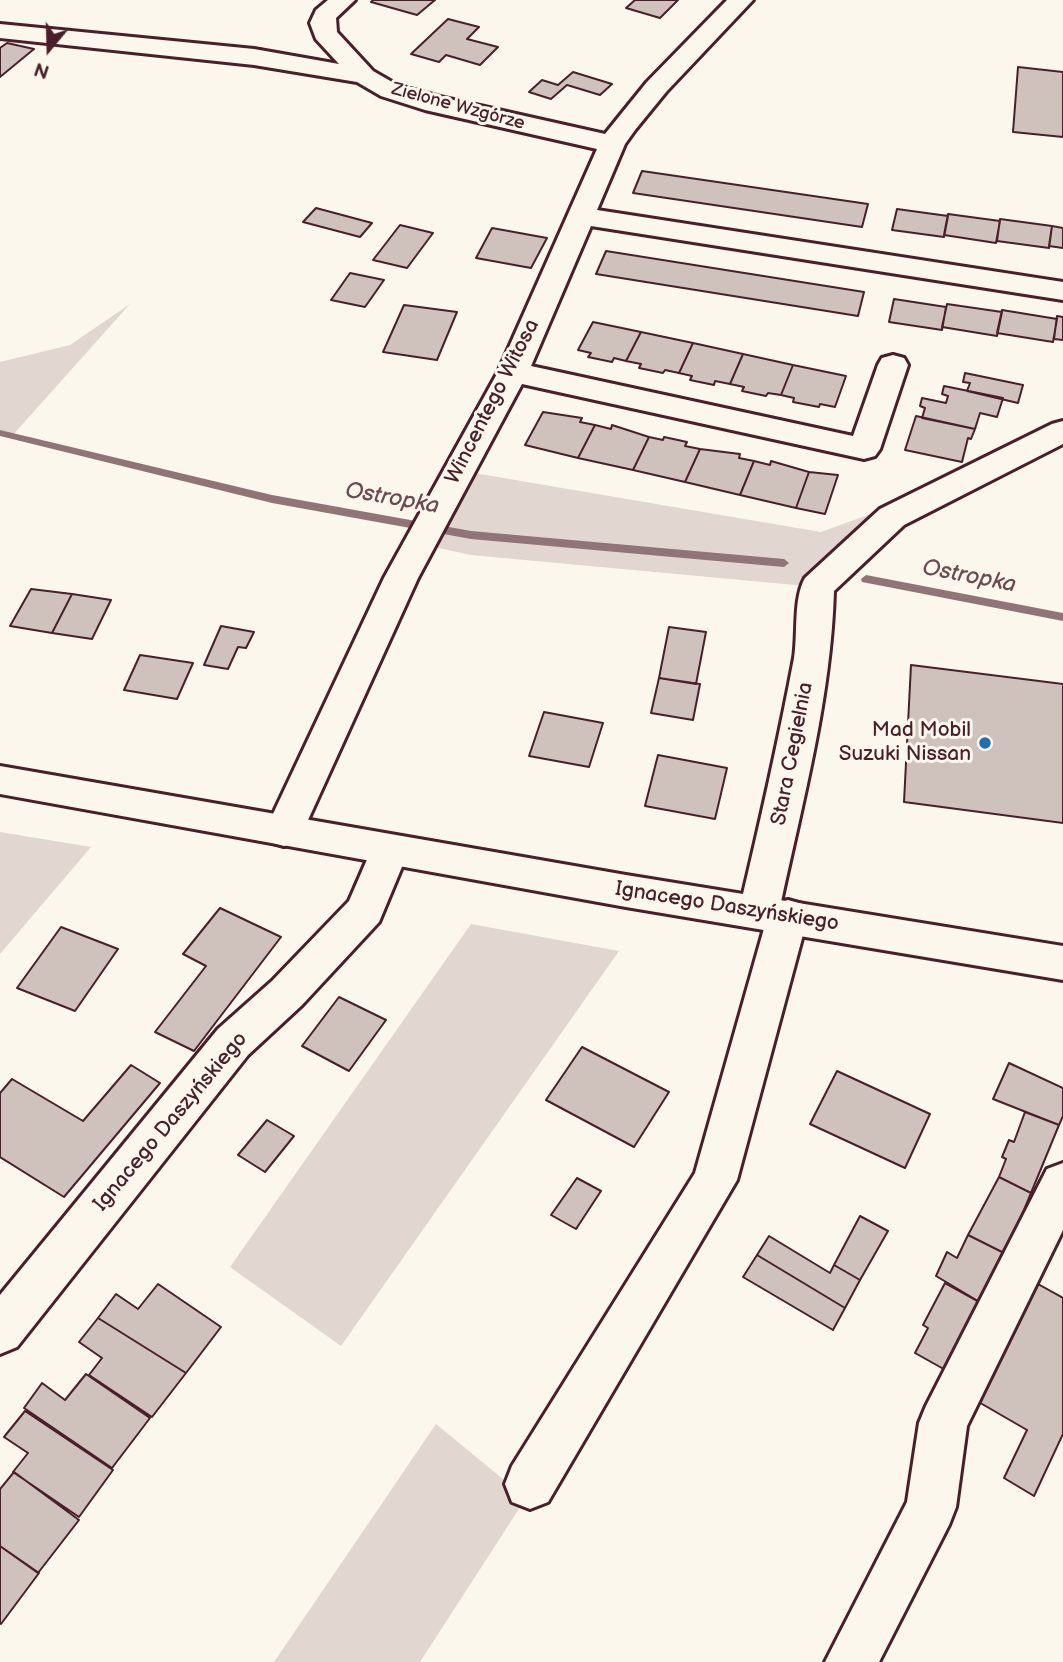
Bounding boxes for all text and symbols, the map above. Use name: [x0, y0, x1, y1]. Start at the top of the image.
north arrow: [14, 14, 84, 84]
text: N: [32, 56, 52, 83]
street label: Zielone Wzgórze: [389, 79, 527, 135]
street label: Wincentego Witosa: [441, 315, 545, 489]
water label: Ostropka: [343, 477, 441, 521]
water label: Ostropka: [920, 554, 1018, 600]
street label: Stara Cegielnia: [767, 680, 819, 828]
place label: Mad Mobil Suzuki Nissan: [839, 718, 971, 768]
marker: Mad Mobil Suzuki Nissan: [977, 735, 993, 751]
street label: Ignacego Daszyńskiego: [613, 877, 841, 937]
street label: Ignacego Daszyńskiego: [89, 1027, 253, 1217]

